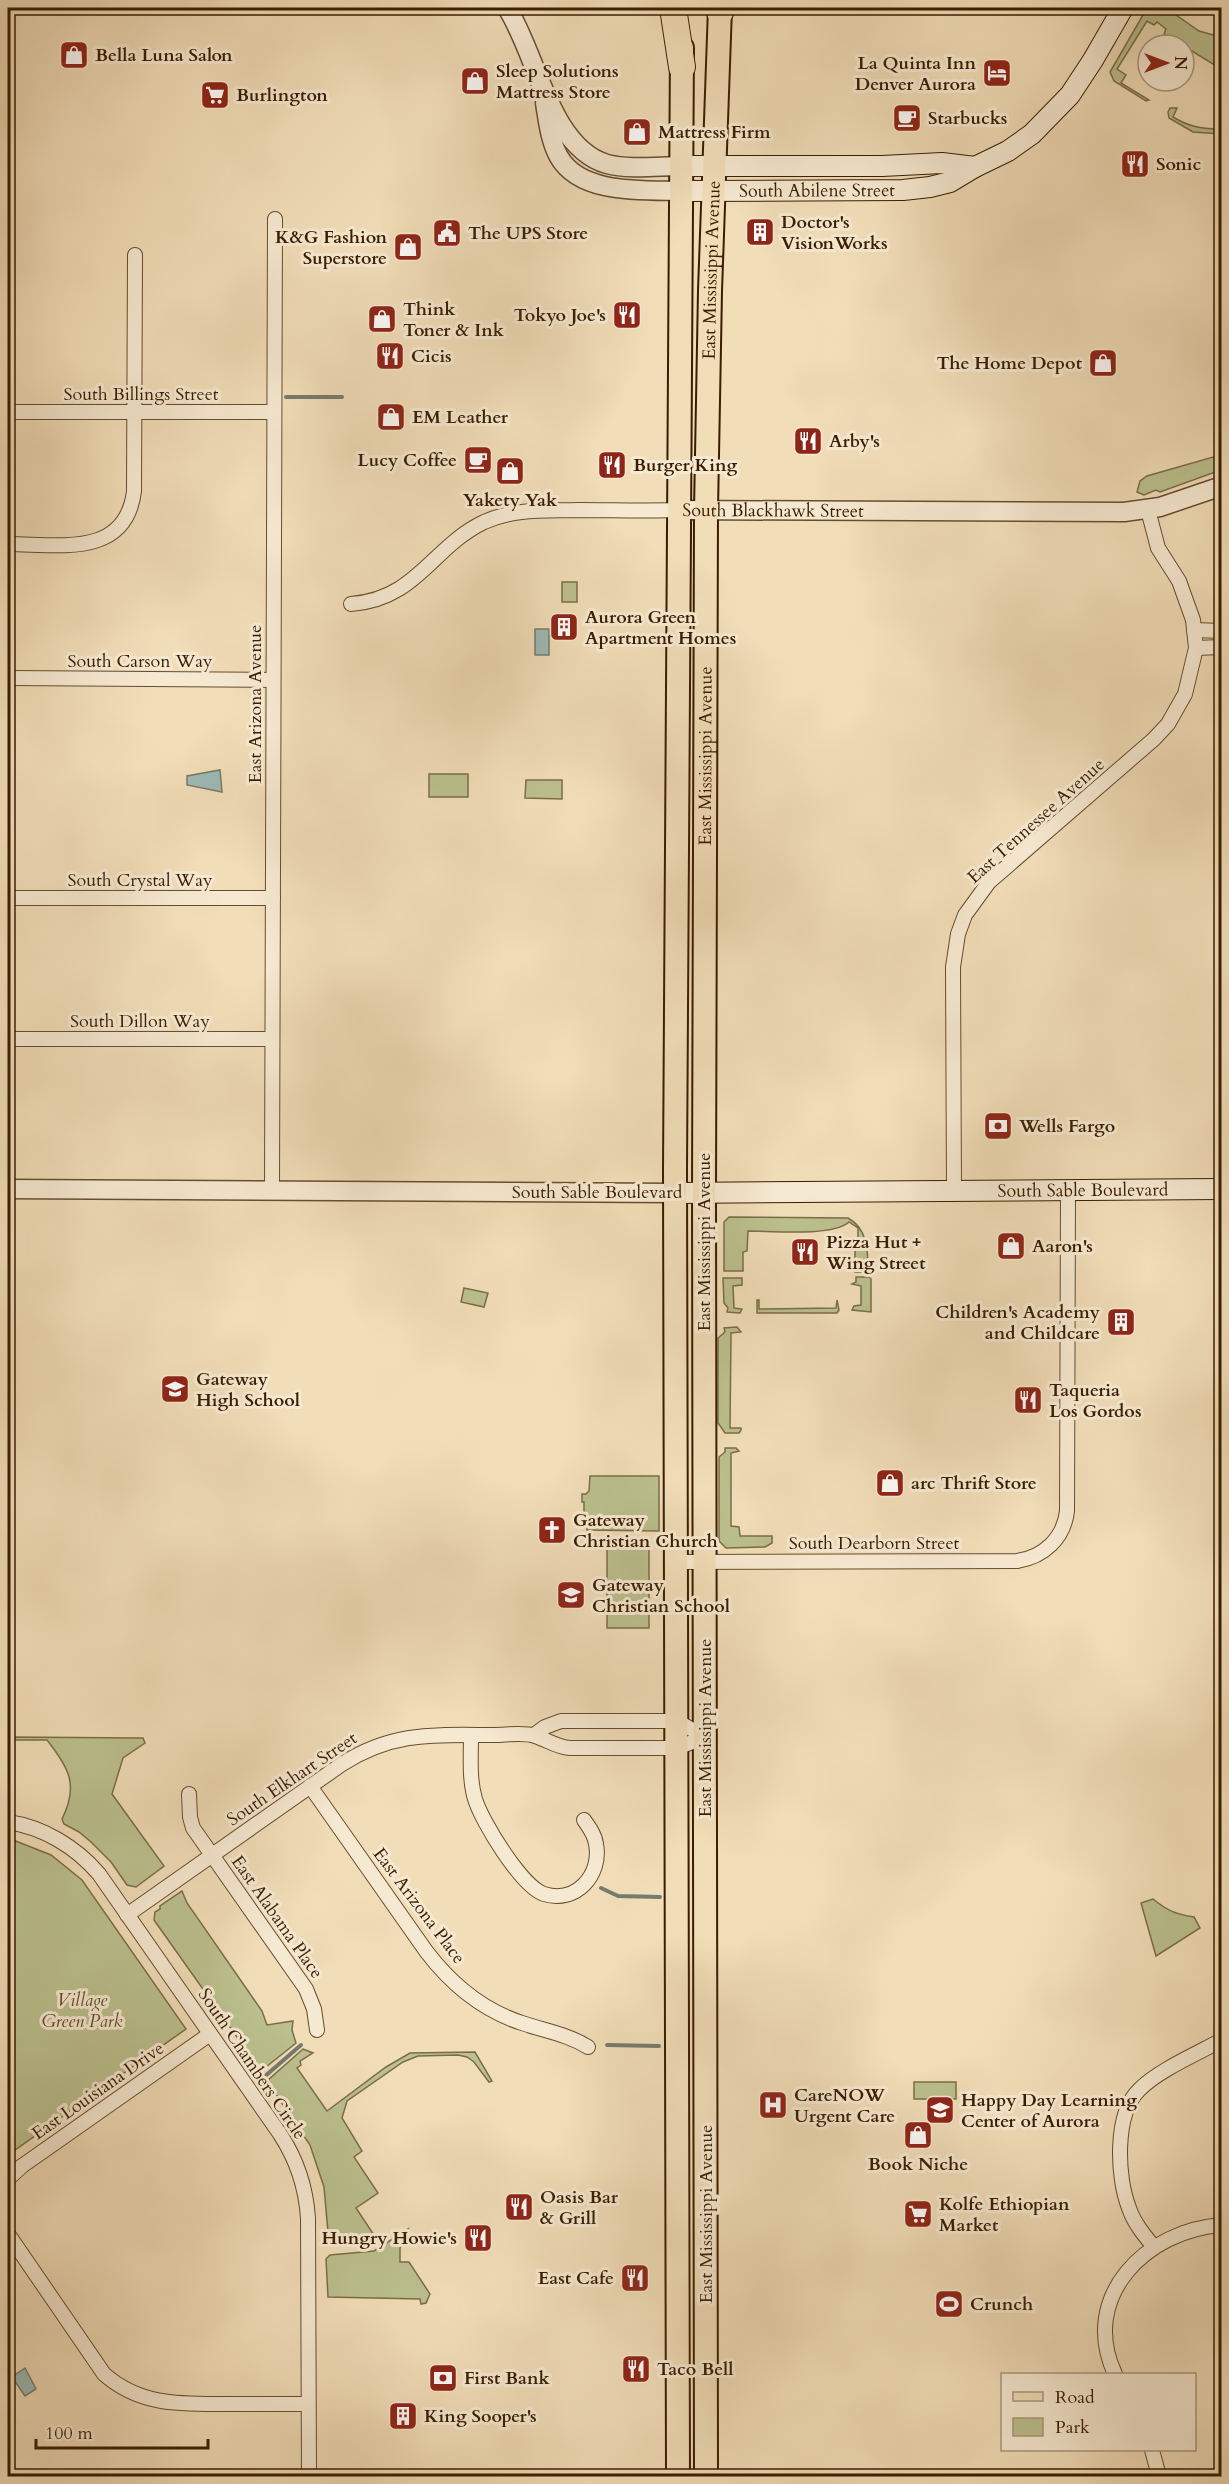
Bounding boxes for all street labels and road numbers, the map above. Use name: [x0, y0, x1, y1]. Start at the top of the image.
street label: South Abilene Street: [739, 178, 895, 203]
street label: East Mississippi Avenue: [696, 180, 726, 360]
street label: South Billings Street: [63, 382, 219, 407]
street label: South Blackhawk Street: [682, 498, 864, 523]
street label: East Arizona Avenue: [243, 625, 268, 783]
street label: South Carson Way: [67, 649, 213, 674]
street label: East Mississippi Avenue: [693, 666, 718, 846]
street label: East Tennessee Avenue: [962, 752, 1110, 890]
street label: South Crystal Way: [68, 868, 213, 893]
street label: South Dillon Way: [70, 1009, 210, 1034]
street label: East Mississippi Avenue: [692, 1152, 717, 1332]
street label: South Sable Boulevard: [997, 1177, 1169, 1203]
street label: South Sable Boulevard: [512, 1180, 683, 1205]
street label: South Dearborn Street: [789, 1531, 960, 1556]
street label: East Mississippi Avenue: [693, 1638, 718, 1818]
street label: South Elkhart Street: [222, 1726, 362, 1832]
street label: East Arizona Place: [367, 1843, 471, 1969]
street label: East Alabama Place: [225, 1850, 329, 1984]
street label: South Chambers Circle: [192, 1984, 312, 2144]
street label: East Louisiana Drive: [27, 2036, 169, 2146]
street label: East Mississippi Avenue: [694, 2124, 719, 2304]

